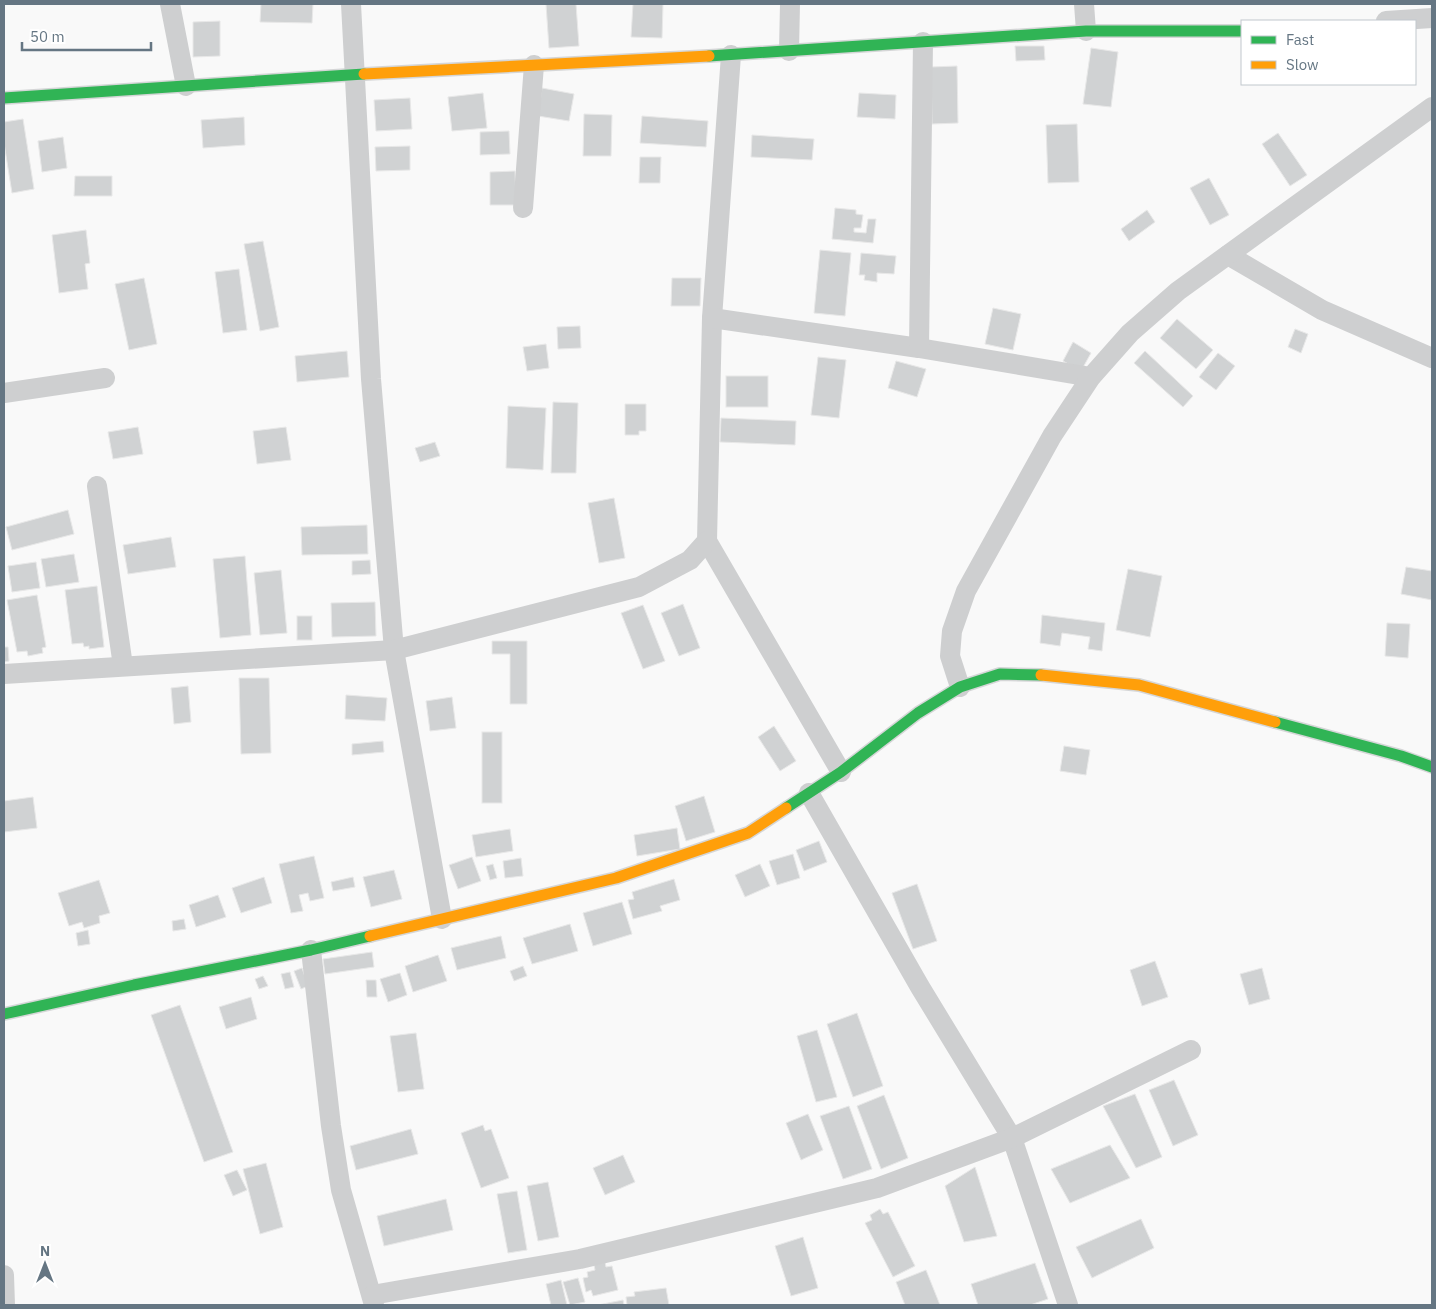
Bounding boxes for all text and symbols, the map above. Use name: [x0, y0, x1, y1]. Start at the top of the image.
scale bar: [22, 20, 151, 52]
legend: [1241, 20, 1416, 85]
text: 50 m: [30, 27, 65, 46]
text: Fast: [1286, 30, 1314, 49]
text: Slow: [1286, 55, 1319, 74]
north arrow: [20, 1239, 70, 1289]
text: N: [40, 1242, 50, 1260]

